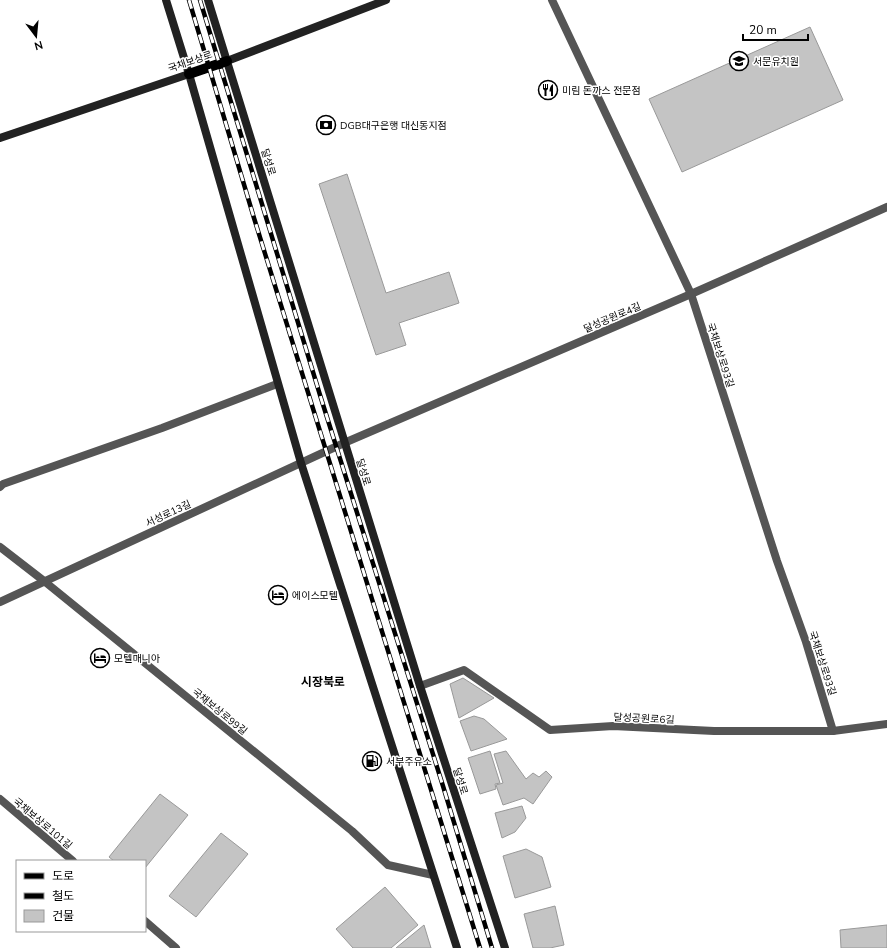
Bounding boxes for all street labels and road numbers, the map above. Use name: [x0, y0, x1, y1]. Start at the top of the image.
street label: 국채보상로: [166, 48, 214, 76]
street label: 달성로: [257, 147, 279, 178]
street label: 달성공원로4길: [581, 300, 643, 336]
street label: 국채보상로93길: [703, 321, 737, 389]
street label: 달성로: [352, 457, 374, 488]
street label: 서성로13길: [143, 497, 194, 531]
street label: 국채보상로93길: [805, 629, 839, 697]
street label: 국채보상로99길: [189, 685, 250, 738]
street label: 달성공원로6길: [613, 710, 675, 728]
street label: 달성로: [449, 766, 471, 797]
street label: 국채보상로101길: [10, 795, 75, 853]

